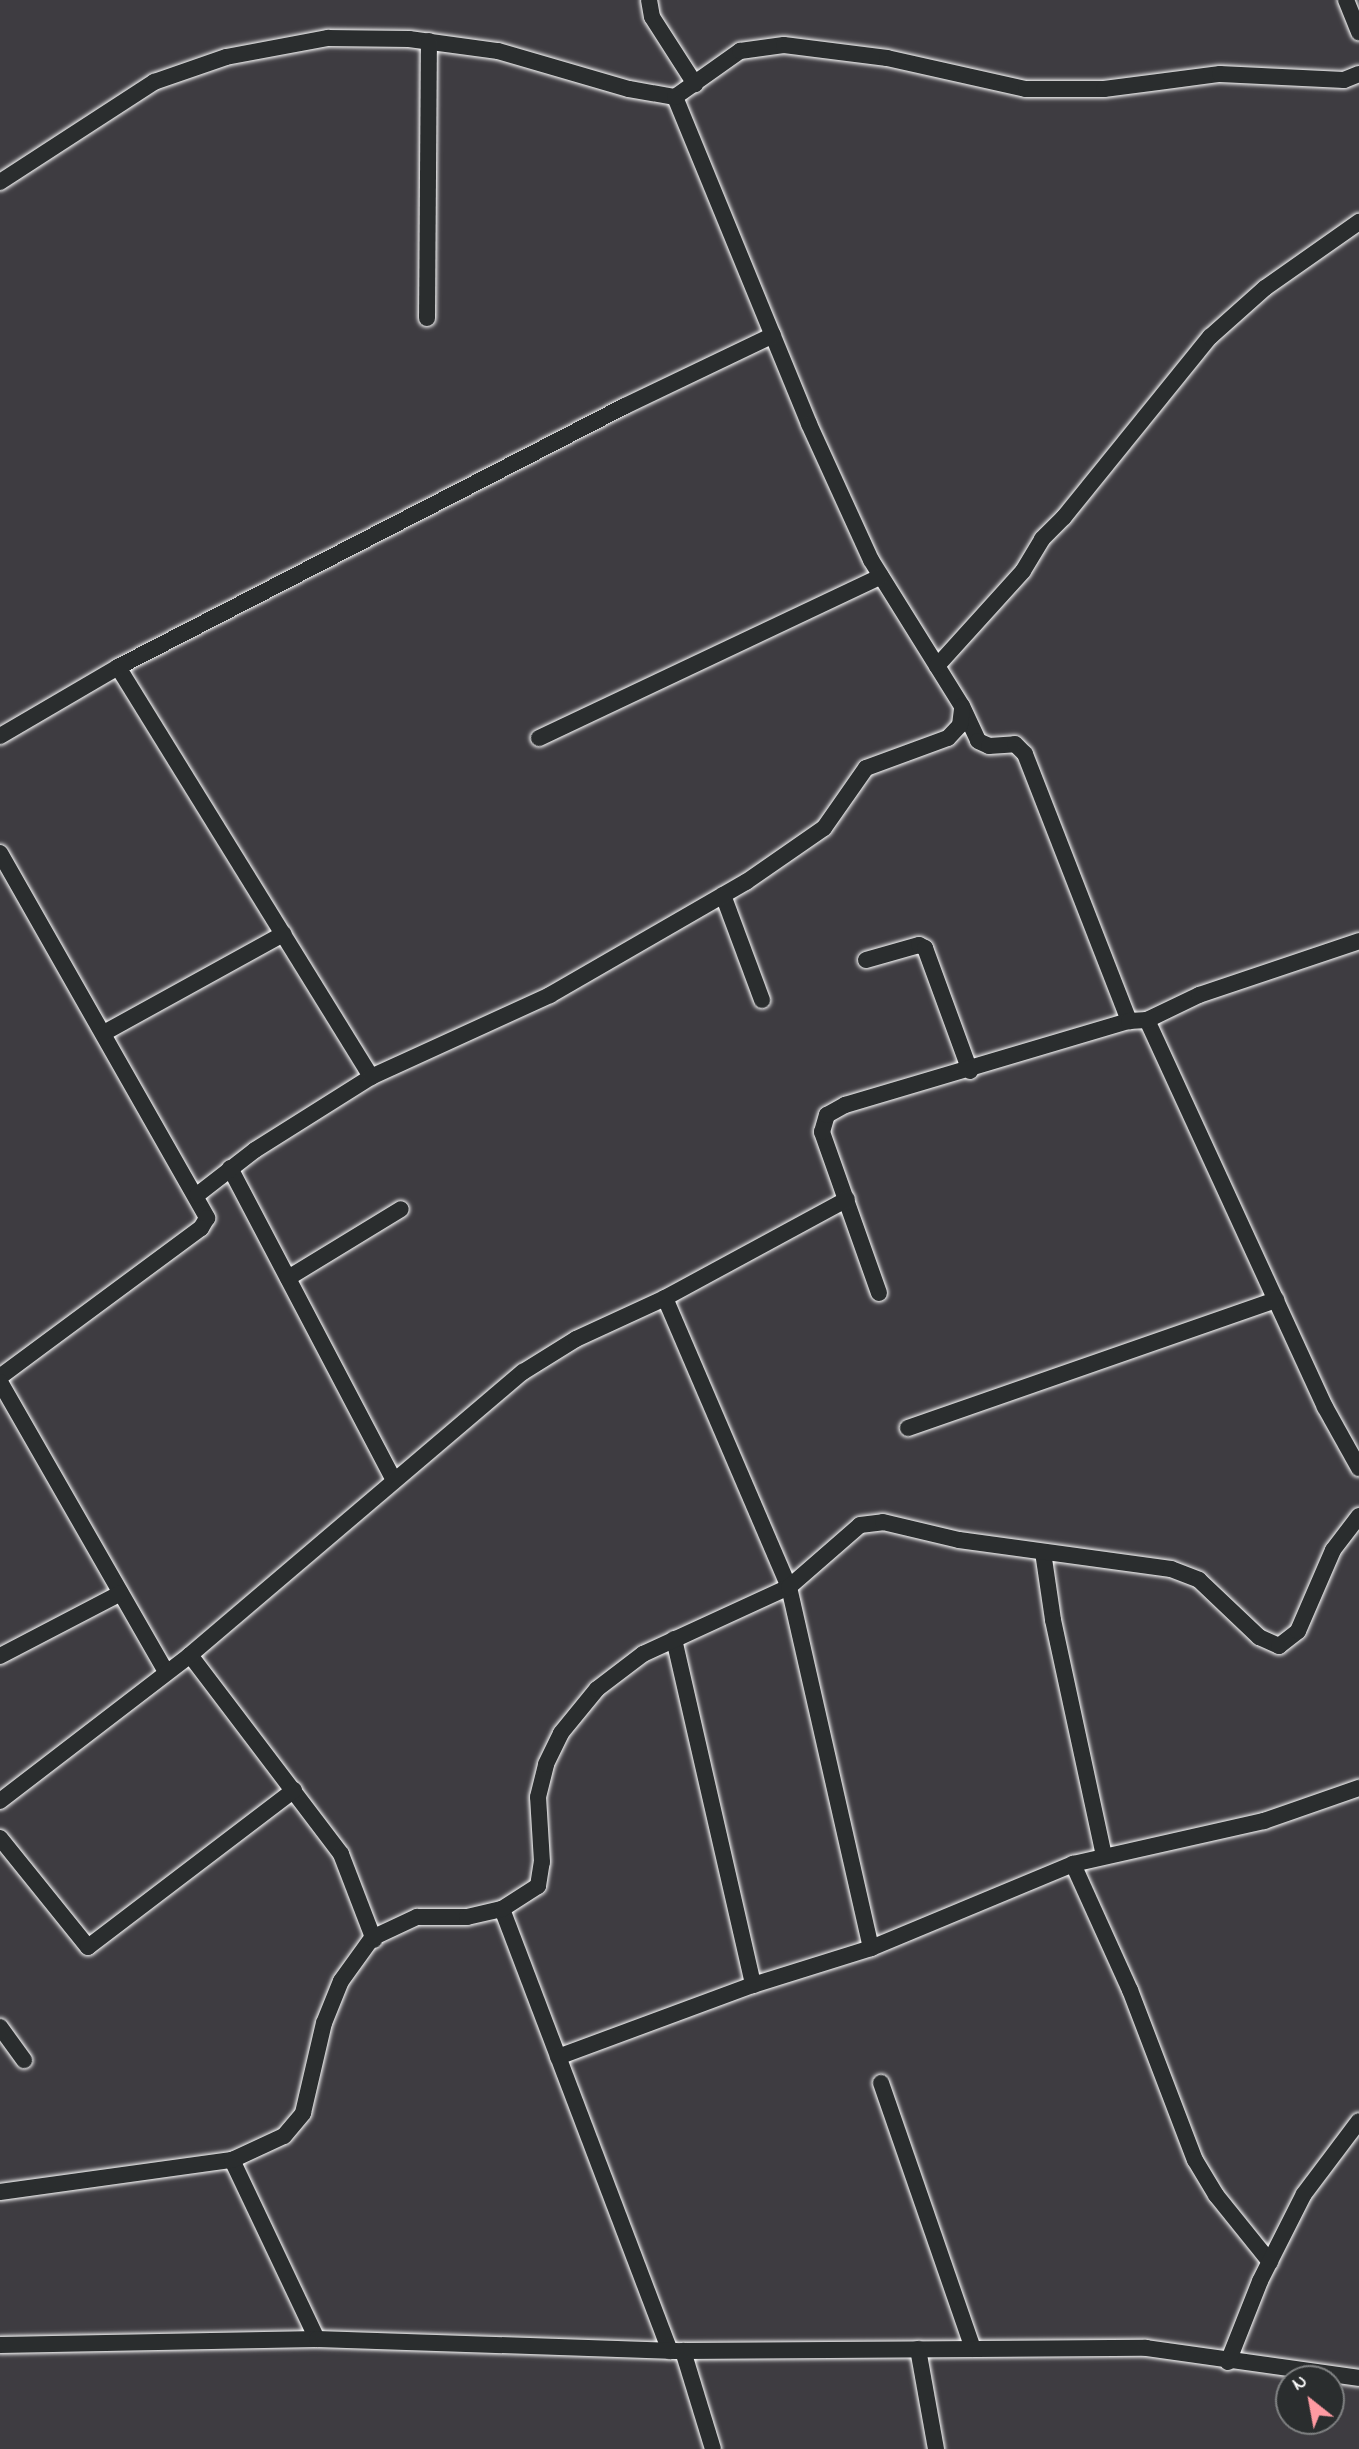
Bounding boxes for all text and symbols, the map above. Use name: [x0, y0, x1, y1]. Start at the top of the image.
north arrow: [1275, 2365, 1345, 2435]
text: N: [1287, 2368, 1312, 2398]

